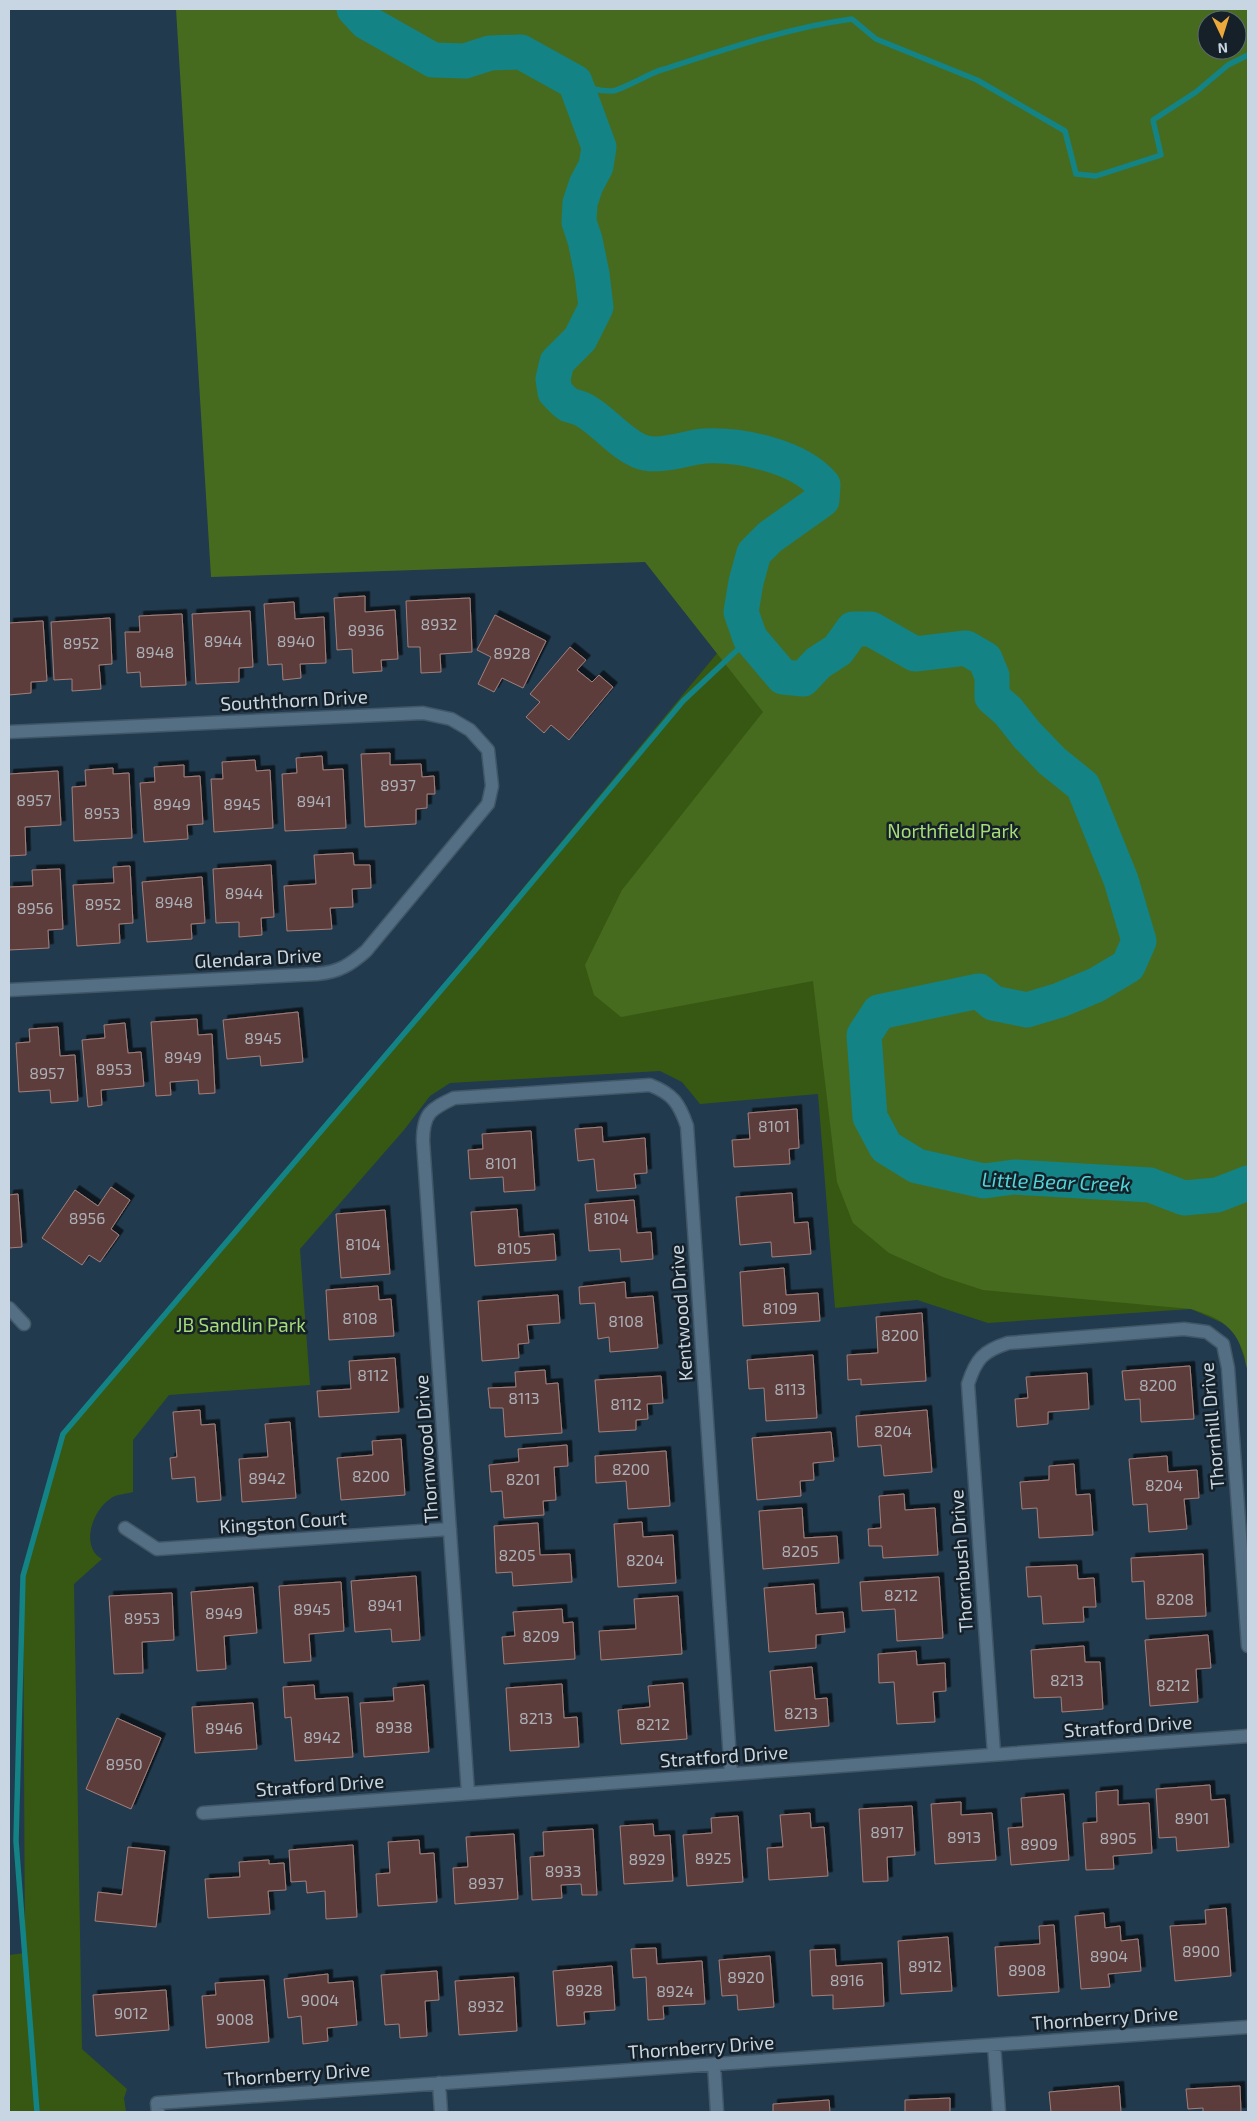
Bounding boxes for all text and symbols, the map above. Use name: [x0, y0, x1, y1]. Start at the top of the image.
north arrow: [1197, 10, 1247, 60]
text: N: [1217, 40, 1229, 57]
house number: 8932: [421, 614, 457, 633]
house number: 8936: [348, 620, 384, 639]
house number: 8944: [204, 631, 242, 650]
house number: 8940: [277, 631, 315, 650]
house number: 8952: [63, 633, 99, 652]
house number: 8948: [136, 642, 174, 661]
house number: 8928: [493, 643, 531, 662]
street label: Souththorn Drive: [220, 684, 368, 715]
house number: 8937: [380, 775, 416, 794]
house number: 8957: [16, 790, 52, 809]
house number: 8941: [296, 791, 332, 810]
house number: 8949: [153, 794, 191, 813]
house number: 8945: [223, 794, 261, 813]
house number: 8953: [84, 803, 120, 822]
park label: Northfield Park: [887, 819, 1019, 842]
house number: 8944: [225, 883, 263, 902]
house number: 8948: [155, 892, 193, 911]
house number: 8952: [85, 894, 121, 913]
house number: 8956: [17, 898, 53, 917]
street label: Glendara Drive: [194, 943, 322, 972]
house number: 8945: [244, 1028, 282, 1047]
house number: 8949: [164, 1047, 202, 1066]
house number: 8953: [96, 1059, 132, 1078]
house number: 8957: [29, 1063, 65, 1082]
house number: 8101: [758, 1116, 790, 1135]
house number: 8101: [485, 1153, 517, 1172]
water label: Little Bear Creek: [981, 1166, 1131, 1196]
house number: 8956: [69, 1208, 105, 1227]
house number: 8104: [593, 1208, 629, 1227]
house number: 8104: [345, 1234, 381, 1253]
house number: 8105: [497, 1238, 531, 1257]
street label: Kentwood Drive: [664, 1244, 697, 1382]
house number: 8109: [763, 1298, 797, 1317]
house number: 8108: [342, 1308, 378, 1327]
house number: 8108: [608, 1311, 644, 1330]
park label: JB Sandlin Park: [176, 1313, 306, 1336]
house number: 8200: [881, 1325, 919, 1344]
street label: Thornhill Drive: [1194, 1362, 1229, 1491]
house number: 8112: [357, 1365, 389, 1384]
street label: Thornwood Drive: [409, 1374, 442, 1524]
house number: 8200: [1139, 1375, 1177, 1394]
house number: 8113: [774, 1379, 806, 1398]
house number: 8113: [508, 1388, 540, 1407]
house number: 8112: [610, 1394, 642, 1413]
house number: 8204: [874, 1421, 912, 1440]
house number: 8200: [612, 1459, 650, 1478]
house number: 8200: [352, 1466, 390, 1485]
house number: 8942: [248, 1468, 286, 1487]
house number: 8201: [506, 1469, 540, 1488]
house number: 8204: [1145, 1475, 1183, 1494]
street label: Thornbush Drive: [944, 1489, 977, 1633]
street label: Kingston Court: [218, 1506, 348, 1537]
house number: 8205: [782, 1541, 818, 1560]
house number: 8205: [499, 1545, 535, 1564]
house number: 8204: [626, 1550, 664, 1569]
house number: 8212: [884, 1585, 918, 1604]
house number: 8208: [1156, 1589, 1194, 1608]
house number: 8941: [367, 1595, 403, 1614]
house number: 8945: [293, 1599, 331, 1618]
house number: 8949: [205, 1603, 243, 1622]
house number: 8953: [124, 1608, 160, 1627]
house number: 8209: [522, 1626, 560, 1645]
house number: 8213: [1050, 1670, 1084, 1689]
house number: 8212: [1156, 1675, 1190, 1694]
house number: 8213: [784, 1703, 818, 1722]
house number: 8213: [519, 1708, 553, 1727]
street label: Stratford Drive: [1063, 1710, 1193, 1741]
house number: 8212: [636, 1714, 670, 1733]
house number: 8938: [375, 1717, 413, 1736]
house number: 8946: [205, 1718, 243, 1737]
house number: 8942: [303, 1727, 341, 1746]
street label: Stratford Drive: [659, 1740, 789, 1771]
house number: 8950: [105, 1754, 143, 1773]
street label: Stratford Drive: [255, 1769, 385, 1800]
house number: 8901: [1175, 1808, 1209, 1827]
house number: 8917: [870, 1822, 904, 1841]
house number: 8913: [947, 1827, 981, 1846]
house number: 8905: [1099, 1828, 1137, 1847]
house number: 8909: [1020, 1834, 1058, 1853]
house number: 8925: [695, 1848, 731, 1867]
house number: 8929: [628, 1849, 666, 1868]
house number: 8933: [545, 1861, 581, 1880]
house number: 8937: [468, 1873, 504, 1892]
house number: 8900: [1182, 1941, 1220, 1960]
house number: 8904: [1090, 1946, 1128, 1965]
house number: 8912: [908, 1956, 942, 1975]
house number: 8908: [1008, 1960, 1046, 1979]
house number: 8920: [727, 1967, 765, 1986]
house number: 8916: [830, 1970, 864, 1989]
house number: 8928: [565, 1980, 603, 1999]
house number: 8924: [656, 1981, 694, 2000]
house number: 9004: [301, 1990, 339, 2009]
house number: 8932: [468, 1996, 504, 2015]
street label: Thornberry Drive: [1031, 2001, 1179, 2034]
house number: 9012: [114, 2003, 148, 2022]
house number: 9008: [216, 2009, 254, 2028]
street label: Thornberry Drive: [627, 2030, 775, 2063]
street label: Thornberry Drive: [223, 2057, 371, 2090]

